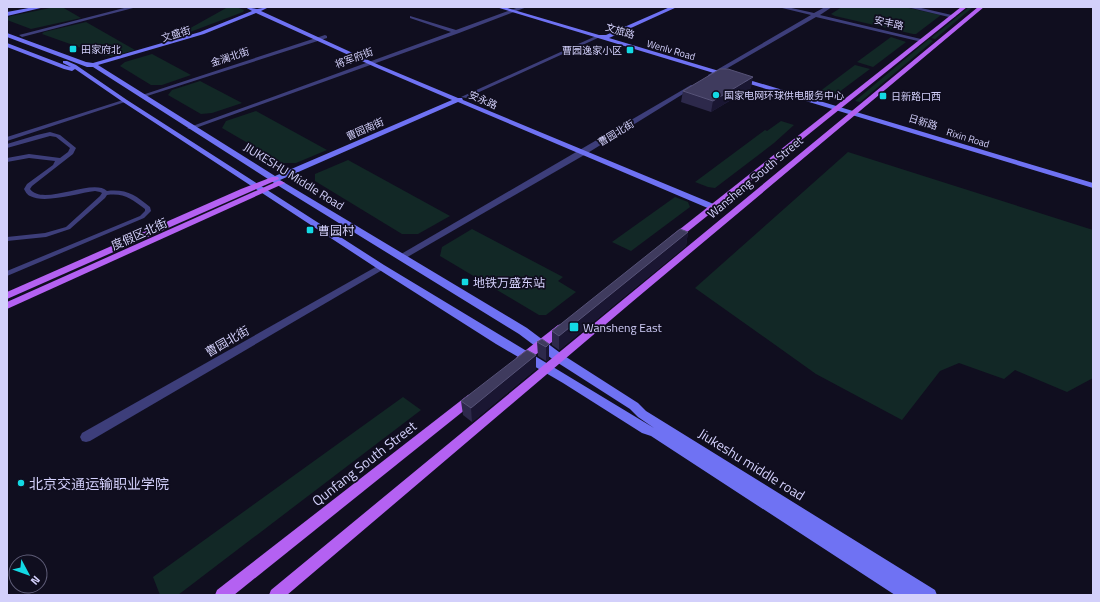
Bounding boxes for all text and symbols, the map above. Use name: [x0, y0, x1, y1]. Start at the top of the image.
street label: 安丰路: [873, 12, 905, 34]
street label: 文旅路: [603, 19, 637, 43]
street label: 文盛街: [159, 22, 193, 46]
street label: Wenlv Road: [645, 36, 697, 64]
place label: 田家府北: [81, 42, 121, 57]
place label: 曹园逸家小区: [562, 43, 622, 58]
marker: 田家府北: [68, 44, 78, 54]
street label: 金澜北街: [209, 44, 251, 70]
street label: 将军府街: [333, 44, 375, 72]
marker: 曹园逸家小区: [625, 45, 635, 55]
street label: 安永路: [466, 87, 500, 113]
place label: 国家电网环球供电服务中心: [724, 88, 844, 103]
place label: 日新路口西: [891, 89, 941, 104]
marker: 国家电网环球供电服务中心: [711, 90, 721, 100]
marker: 日新路口西: [878, 91, 888, 101]
street label: 日新路: [906, 110, 940, 134]
street label: 曹园南街: [344, 114, 386, 144]
street label: 曹园北街: [595, 116, 637, 150]
street label: Rixin Road: [945, 124, 991, 152]
street label: Wansheng South Street: [703, 131, 808, 223]
street label: JIUKESHU Middle Road: [240, 137, 348, 215]
street label: 度假区北街: [108, 213, 170, 255]
place label: 曹园村: [318, 221, 355, 240]
marker: 曹园村: [305, 225, 315, 235]
place label: 地铁万盛东站: [473, 273, 545, 292]
marker: 地铁万盛东站: [460, 277, 470, 287]
place label: Wansheng East: [583, 318, 662, 337]
street label: 曹园北街: [201, 321, 253, 361]
marker: Wansheng East: [568, 321, 580, 333]
street label: Qunfang South Street: [307, 415, 421, 511]
street label: Jiukeshu middle road: [695, 423, 809, 505]
place label: 北京交通运输职业学院: [29, 473, 169, 494]
marker: 北京交通运输职业学院: [16, 478, 26, 488]
north arrow: [8, 554, 48, 594]
text: N: [27, 572, 44, 589]

